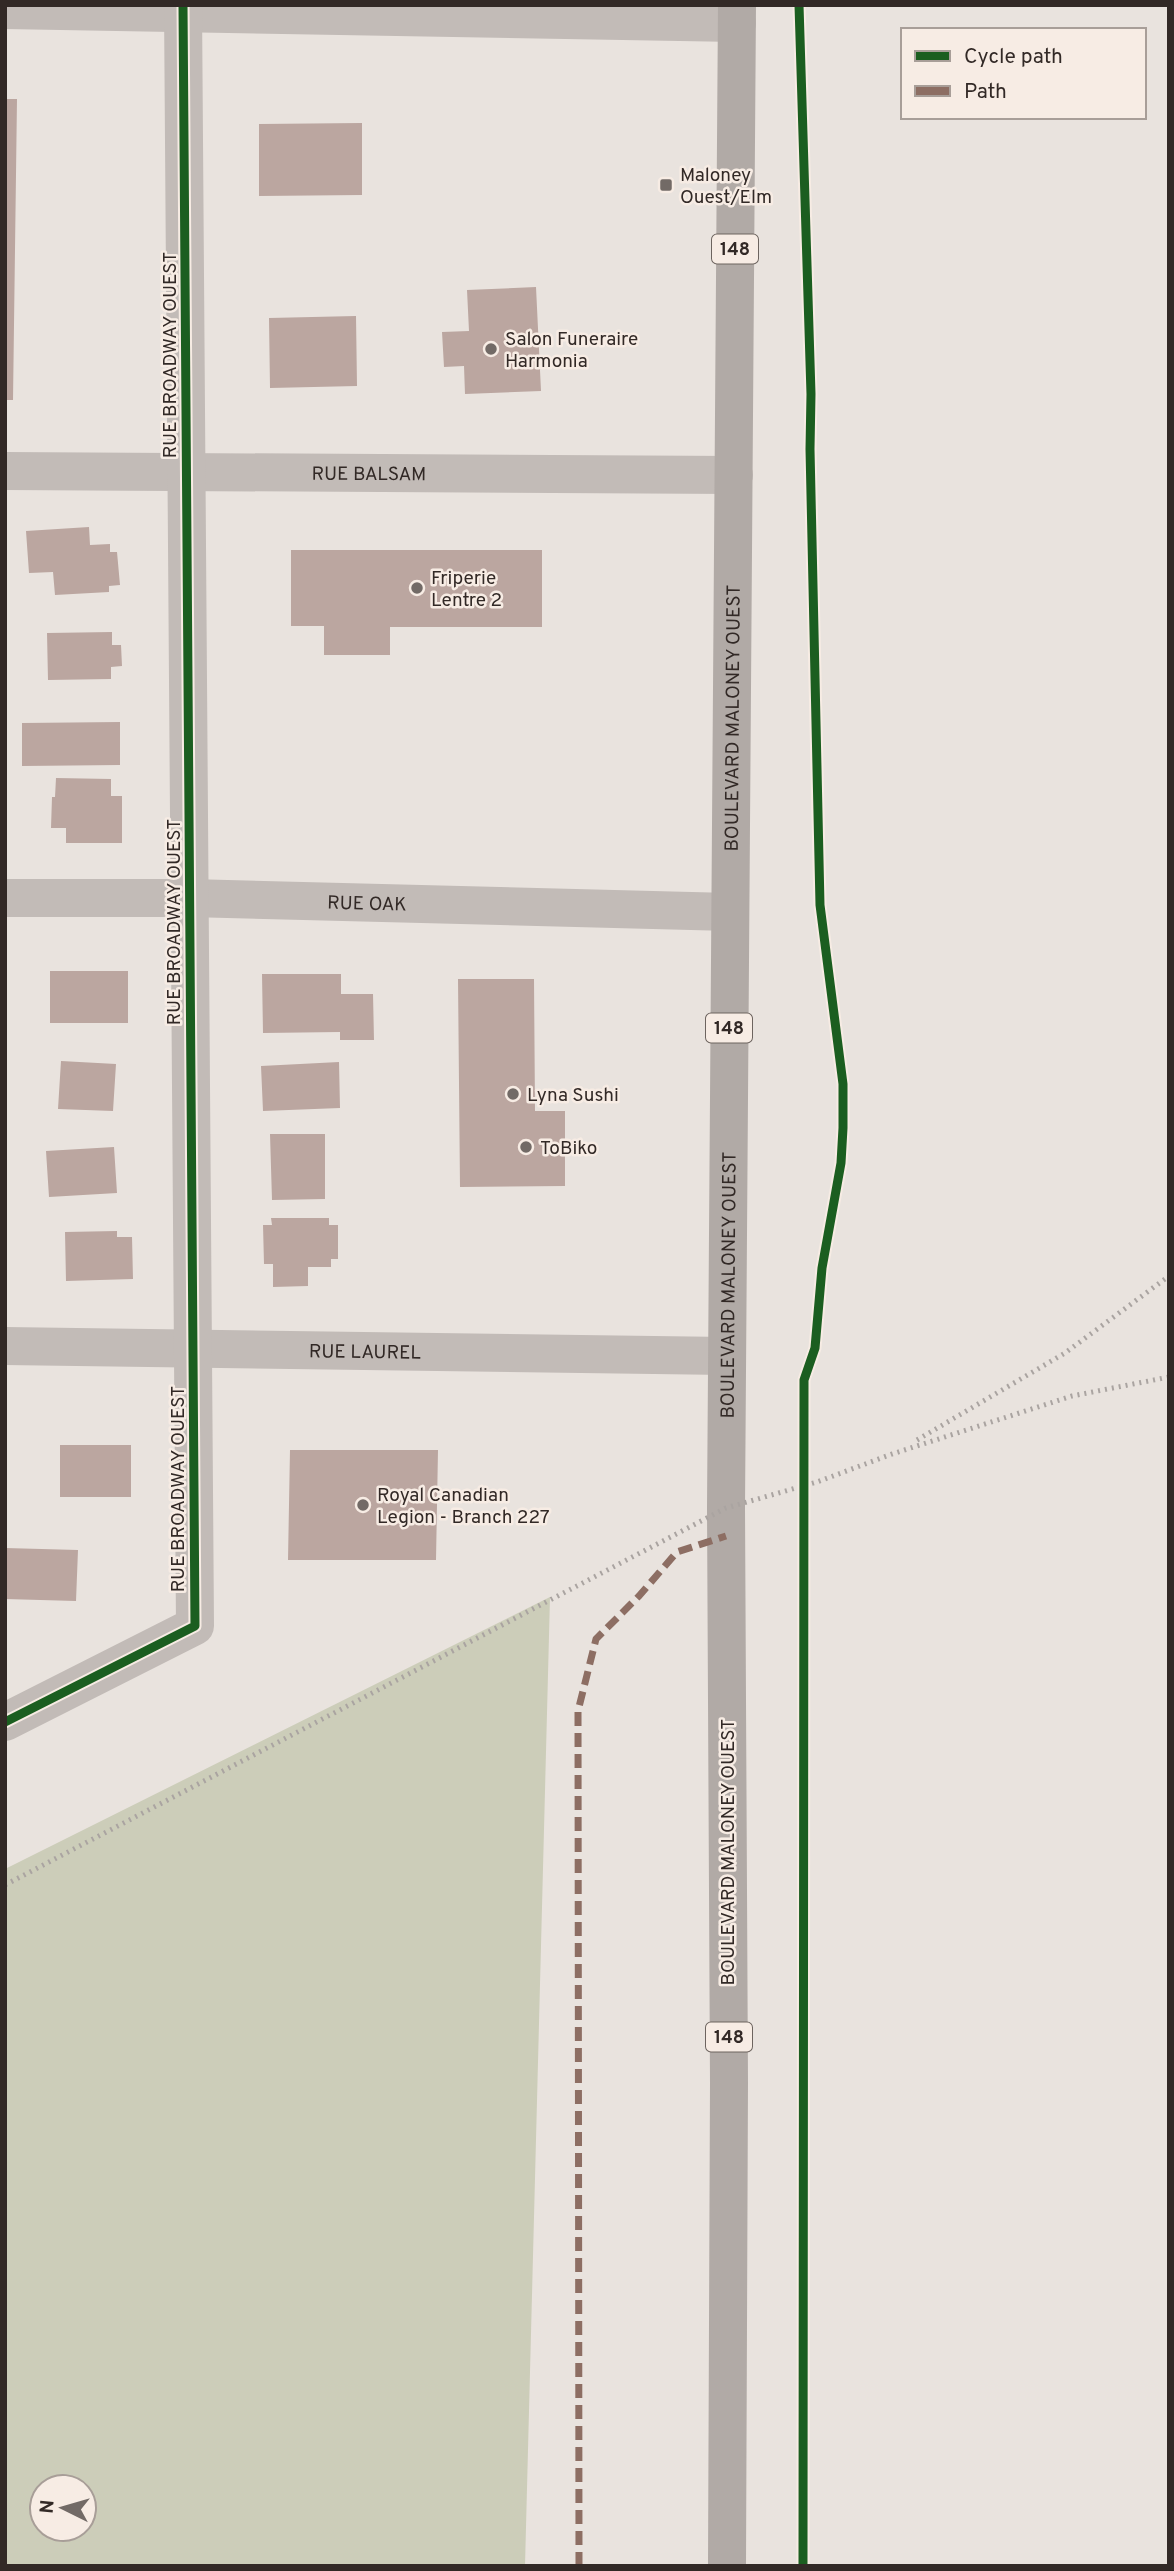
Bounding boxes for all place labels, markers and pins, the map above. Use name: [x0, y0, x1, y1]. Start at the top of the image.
place label: Maloney Ouest/Elm: [680, 164, 772, 210]
marker: Maloney Ouest/Elm: [658, 177, 674, 193]
place label: Salon Funeraire Harmonia: [505, 328, 638, 374]
marker: Salon Funeraire Harmonia: [483, 341, 499, 357]
place label: Friperie Lentre 2: [431, 567, 502, 613]
marker: Friperie Lentre 2: [409, 580, 425, 596]
place label: Lyna Sushi: [527, 1084, 619, 1108]
marker: Lyna Sushi: [505, 1086, 521, 1102]
place label: ToBiko: [540, 1137, 597, 1161]
marker: ToBiko: [518, 1139, 534, 1155]
place label: Royal Canadian Legion - Branch 227: [377, 1484, 550, 1530]
marker: Royal Canadian Legion - Branch 227: [355, 1497, 371, 1513]

